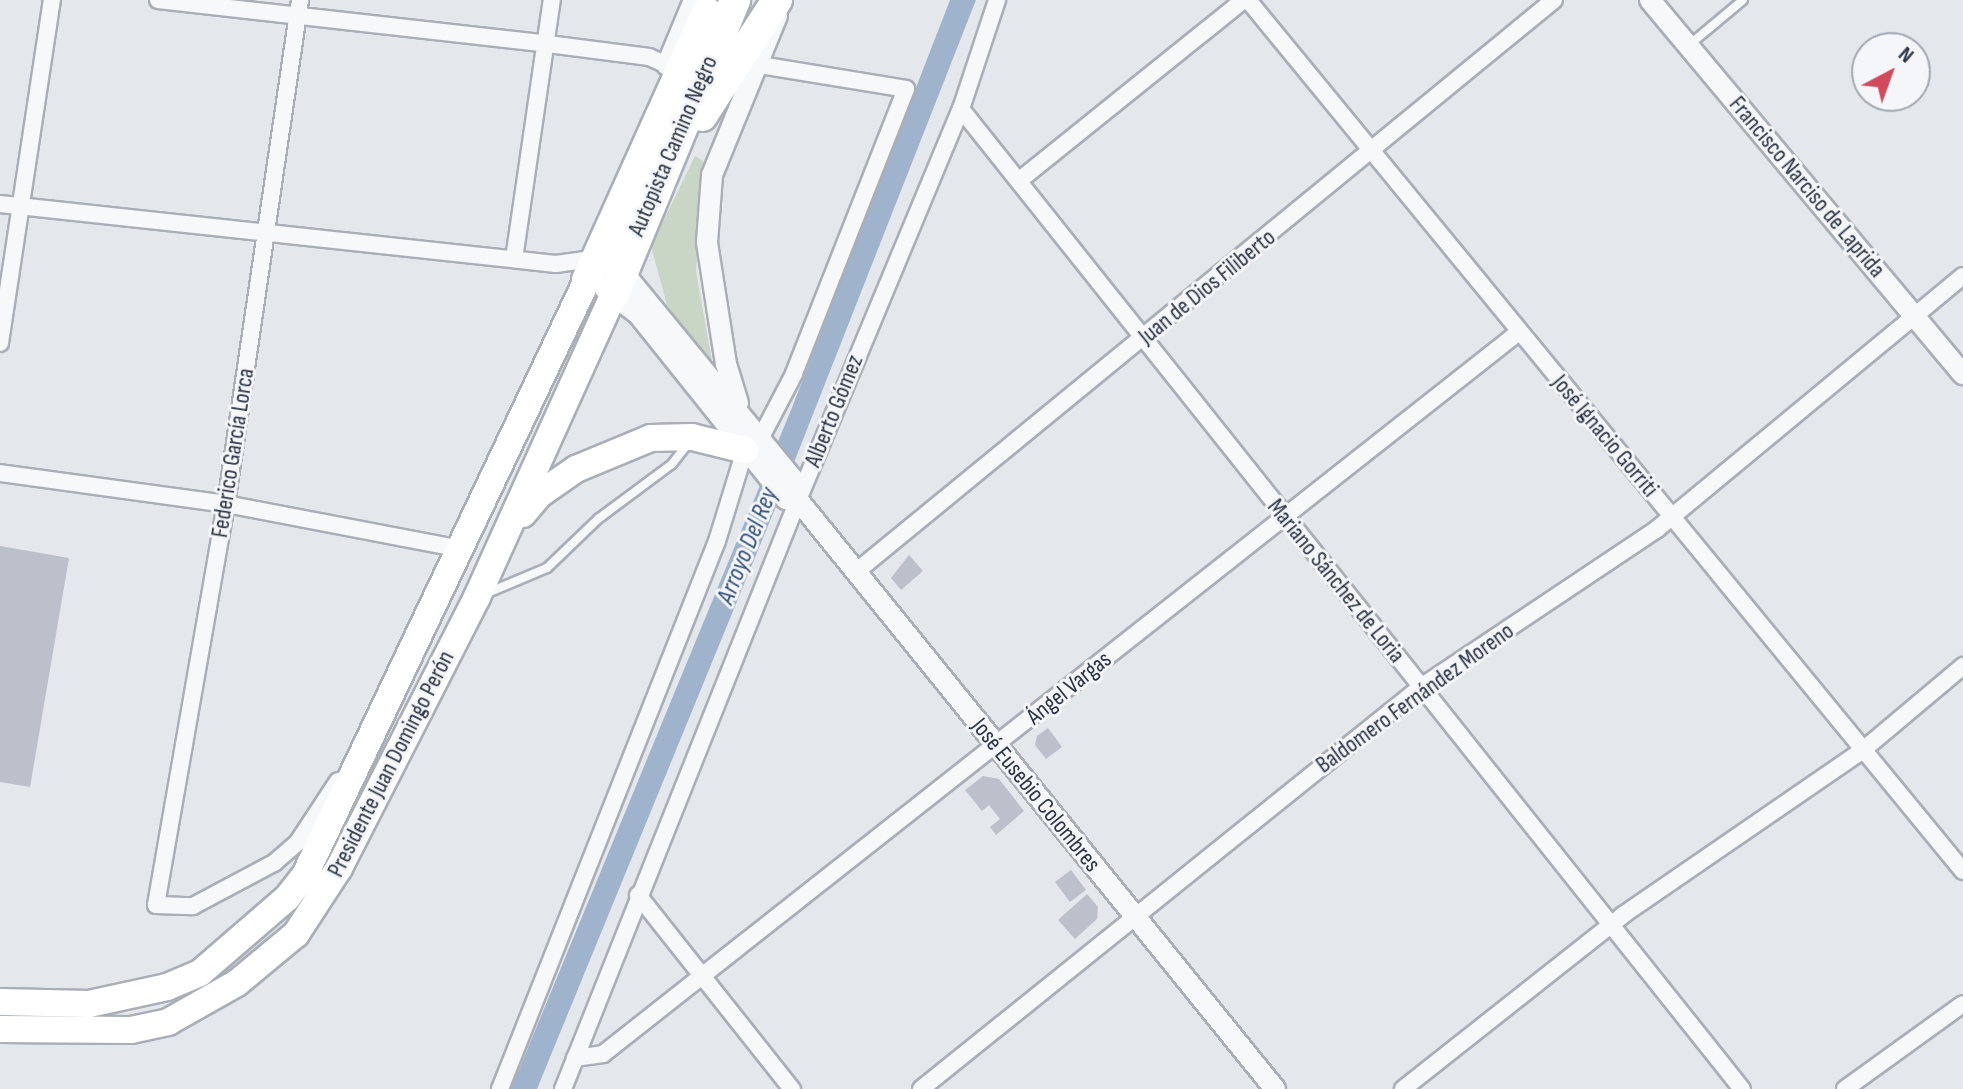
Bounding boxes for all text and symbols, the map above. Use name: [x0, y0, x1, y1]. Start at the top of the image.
north arrow: [1851, 32, 1931, 112]
text: N: [1892, 41, 1919, 69]
street label: Autopista Camino Negro: [622, 52, 724, 240]
street label: Francisco Narciso de Laprida: [1723, 91, 1891, 283]
street label: Juan de Dios Filiberto: [1133, 223, 1281, 351]
street label: Alberto Gómez: [798, 351, 870, 471]
street label: Federico García Lorca: [205, 366, 261, 540]
street label: José Ignacio Gorriti: [1546, 369, 1664, 503]
water label: Arroyo Del Rey: [711, 483, 785, 609]
street label: Mariano Sánchez de Loria: [1261, 493, 1411, 669]
street label: Baldomero Fernández Moreno: [1310, 617, 1520, 779]
street label: Ángel Vargas: [1021, 645, 1117, 731]
street label: Presidente Juan Domingo Perón: [321, 646, 461, 882]
street label: José Eusebio Colombres: [965, 712, 1107, 878]

